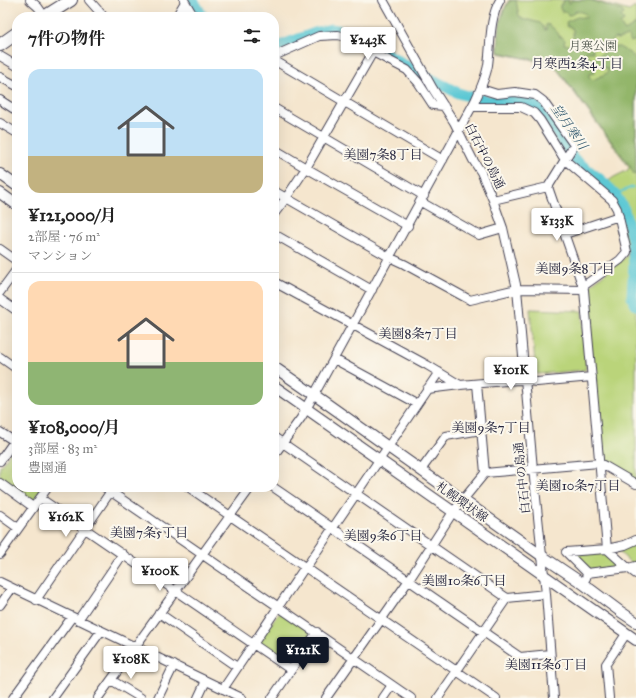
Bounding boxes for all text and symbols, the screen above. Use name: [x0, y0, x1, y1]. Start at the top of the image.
icon: filters: [241, 25, 263, 47]
pin: ¥243K: [340, 27, 396, 61]
text: 7件の物件: [28, 28, 105, 49]
text: ¥243K: [350, 32, 386, 48]
park label: 月寒公園: [569, 39, 617, 53]
district label: 月寒西2条4丁目: [531, 56, 623, 72]
icon: home: [110, 95, 182, 167]
water label: 望月寒川: [548, 101, 592, 155]
street label: 白石中の島通: [462, 121, 508, 191]
district label: 美園7条8丁目: [344, 147, 422, 163]
text: ¥121,000/月: [28, 205, 117, 226]
pin: ¥133K: [529, 208, 585, 242]
text: ¥133K: [540, 213, 574, 229]
text: 2部屋 · 76 m²: [28, 229, 100, 245]
text: マンション: [28, 248, 92, 264]
district label: 美園9条8丁目: [536, 261, 614, 277]
icon: home: [110, 307, 182, 379]
district label: 美園8条7丁目: [379, 326, 457, 342]
pin: ¥101K: [483, 357, 539, 391]
text: ¥101K: [493, 362, 529, 378]
text: ¥108,000/月: [28, 417, 120, 438]
district label: 美園9条7丁目: [452, 420, 530, 436]
text: 3部屋 · 83 m²: [28, 441, 97, 457]
street label: 白石中の島通: [511, 441, 533, 515]
text: 豊園通: [28, 460, 67, 476]
district label: 美園10条7丁目: [536, 478, 620, 494]
street label: 札幌環状線: [433, 479, 491, 525]
pin: ¥162K: [38, 504, 94, 538]
text: ¥162K: [48, 509, 84, 525]
district label: 美園7条5丁目: [110, 525, 188, 541]
district label: 美園9条6丁目: [344, 528, 422, 544]
pin: ¥100K: [132, 558, 188, 592]
text: ¥100K: [141, 563, 179, 579]
district label: 美園10条6丁目: [422, 573, 506, 589]
pin: ¥121K: [275, 637, 331, 671]
text: ¥121K: [286, 642, 320, 658]
pin: ¥108K: [103, 646, 159, 680]
text: ¥108K: [112, 651, 150, 667]
district label: 美園11条6丁目: [505, 657, 587, 673]

